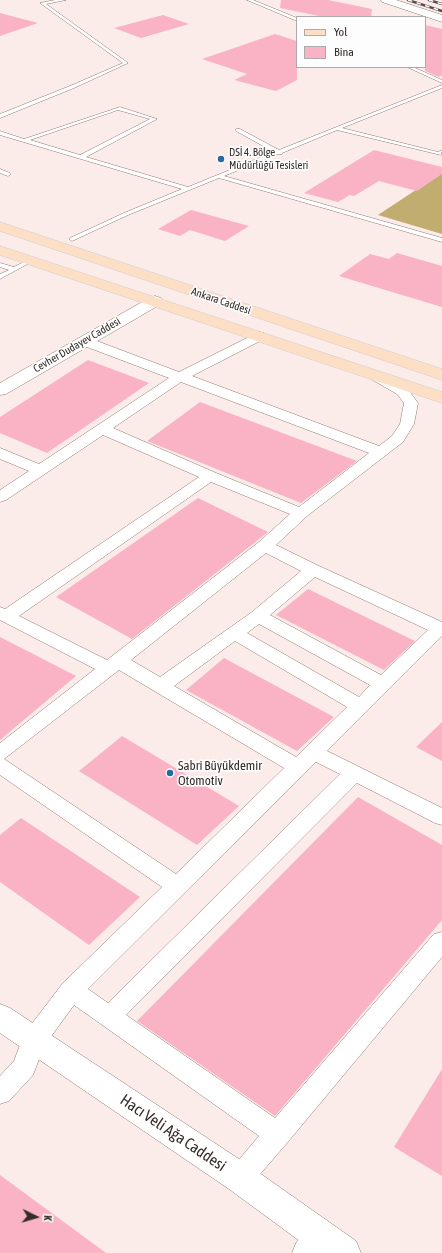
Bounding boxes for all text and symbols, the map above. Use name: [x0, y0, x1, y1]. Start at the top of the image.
legend: [296, 16, 426, 68]
text: Yol: [334, 25, 347, 39]
text: Bina: [334, 45, 354, 59]
place label: DSİ 4. Bölge Müdürlüğü Tesisleri: [229, 146, 308, 172]
marker: DSİ 4. Bölge Müdürlüğü Tesisleri: [216, 154, 226, 164]
street label: Ankara Caddesi: [189, 285, 253, 317]
street label: Cevher Dudayev Caddesi: [31, 315, 123, 375]
place label: Sabri Büyükdemir Otomotiv: [178, 758, 262, 789]
marker: Sabri Büyükdemir Otomotiv: [165, 768, 175, 778]
street label: Hacı Veli Ağa Caddesi: [116, 1090, 230, 1176]
north arrow: [16, 1197, 56, 1237]
text: K: [42, 1215, 54, 1221]

